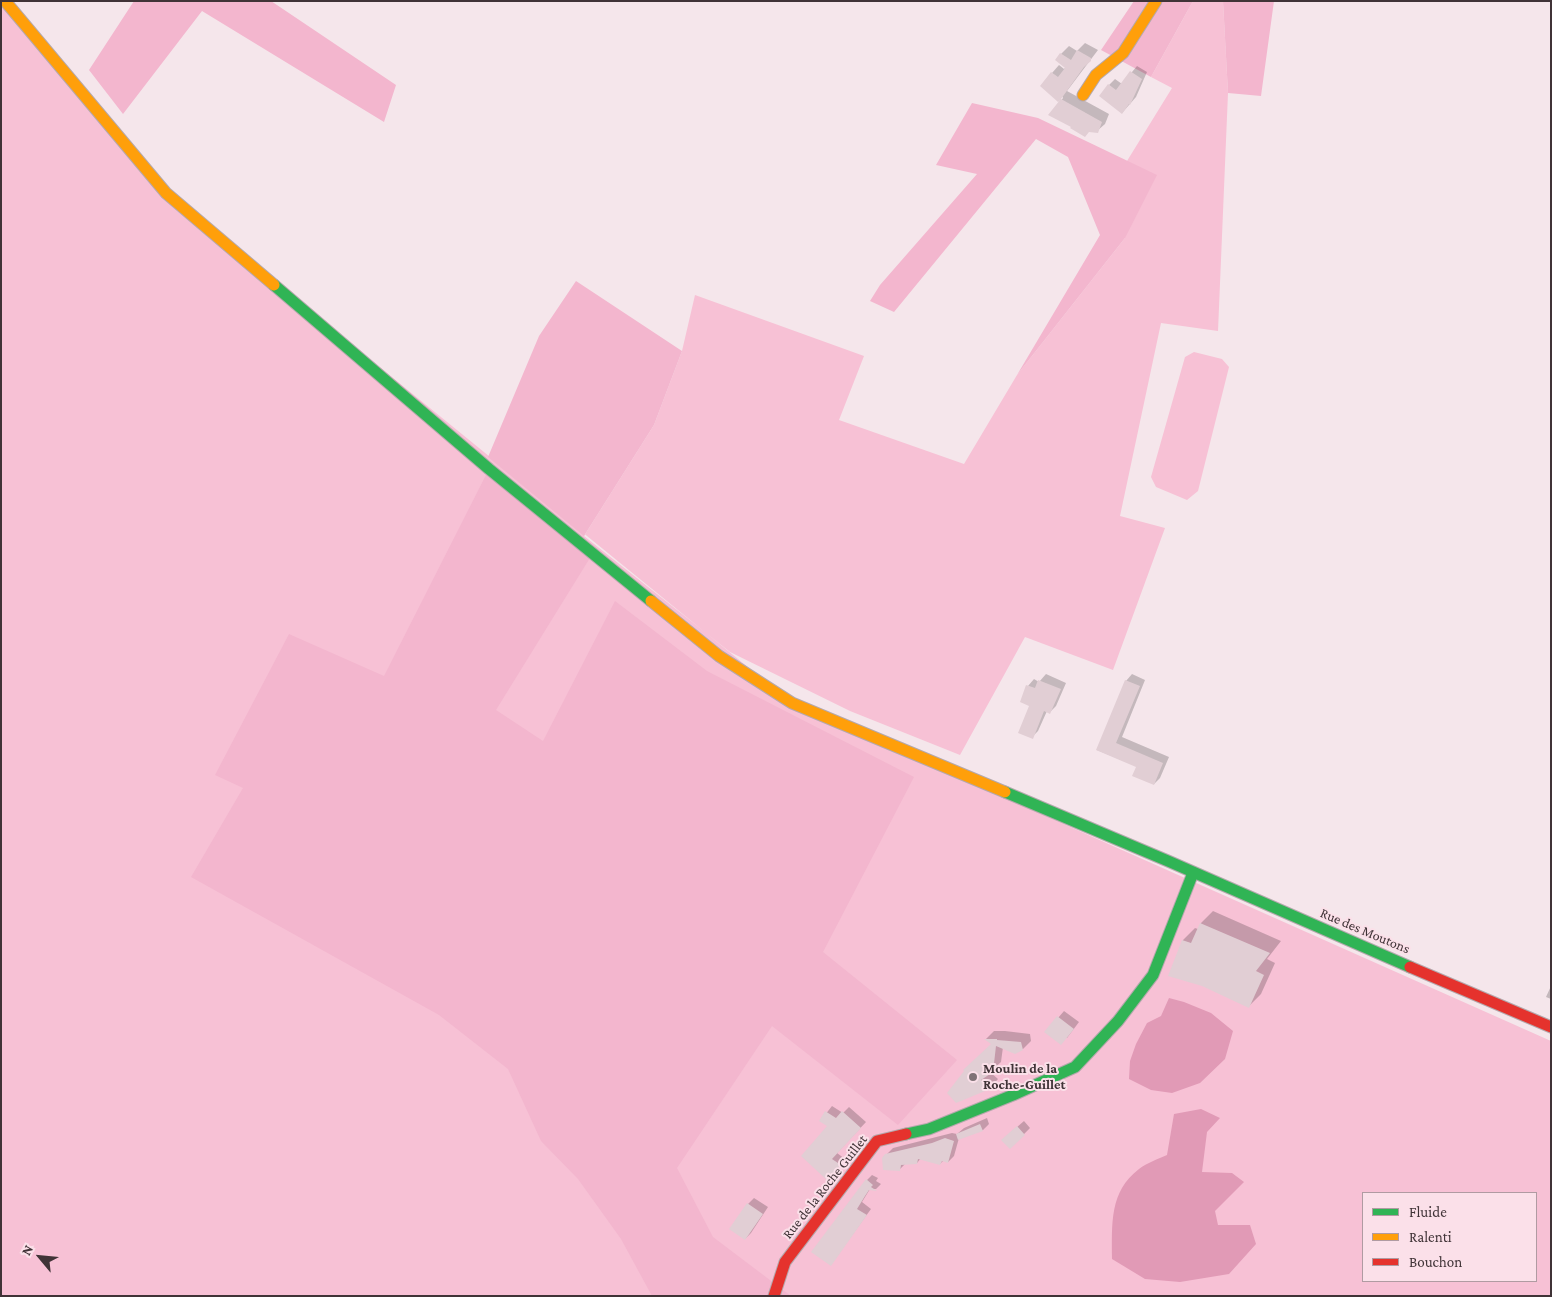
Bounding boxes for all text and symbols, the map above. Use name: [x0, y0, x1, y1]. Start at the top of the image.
street label: Rue des Moutons: [1318, 905, 1412, 957]
place label: Moulin de la Roche-Guillet: [983, 1061, 1066, 1094]
marker: Moulin de la Roche-Guillet: [967, 1071, 979, 1083]
street label: Rue de la Roche Guillet: [779, 1132, 871, 1242]
legend: [1362, 1192, 1537, 1282]
text: Fluide: [1409, 1204, 1447, 1220]
text: Ralenti: [1409, 1229, 1452, 1245]
north arrow: [15, 1232, 65, 1282]
text: N: [17, 1242, 36, 1258]
text: Bouchon: [1409, 1254, 1462, 1270]

